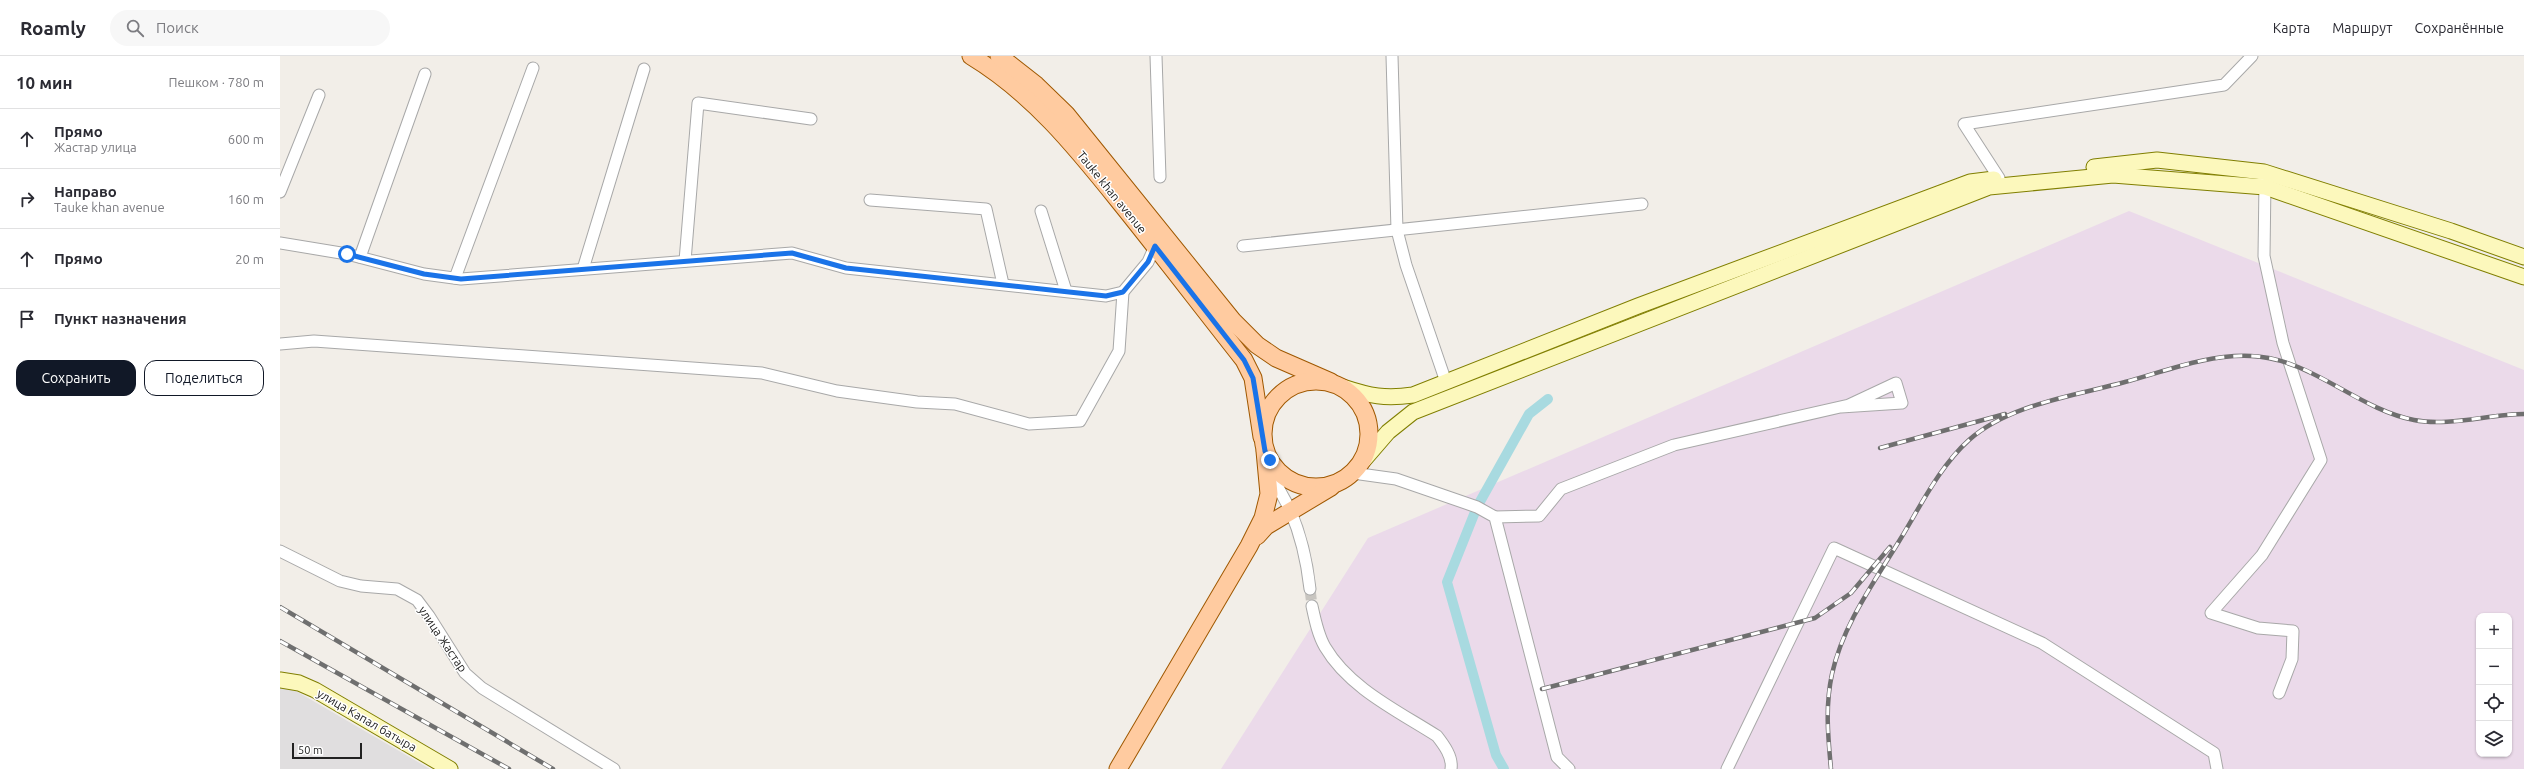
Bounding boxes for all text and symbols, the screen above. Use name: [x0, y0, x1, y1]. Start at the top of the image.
search box: [110, 10, 390, 46]
text: Roamly: [20, 17, 86, 39]
icon: search: [124, 17, 146, 39]
text: Поиск: [156, 19, 199, 36]
text: Карта: [2273, 20, 2310, 36]
text: Маршрут: [2332, 20, 2393, 36]
text: Сохранённые: [2415, 20, 2504, 36]
text: 10 мин: [16, 73, 72, 92]
text: Пешком · 780 m: [168, 75, 264, 89]
text: Прямо: [54, 123, 103, 140]
icon: ahead: [16, 128, 38, 150]
text: 600 m: [228, 132, 264, 146]
text: Жастар улица: [54, 140, 137, 154]
street label: Tauke khan avenue: [1075, 148, 1149, 236]
text: Направо: [54, 183, 117, 200]
icon: right: [16, 188, 38, 210]
text: 160 m: [228, 192, 264, 206]
text: Tauke khan avenue: [54, 200, 165, 214]
route start: [338, 245, 356, 263]
icon: ahead: [16, 248, 38, 270]
text: Прямо: [54, 250, 103, 267]
text: 20 m: [235, 252, 264, 266]
icon: arrive: [16, 308, 38, 330]
text: Пункт назначения: [54, 310, 187, 327]
button: Сохранить: [16, 360, 136, 396]
button: Поделиться: [144, 360, 264, 396]
route end: [1261, 451, 1279, 469]
street label: улица Жастар: [416, 604, 470, 674]
map controls: [2476, 613, 2512, 757]
button: +: [2476, 613, 2512, 649]
button: −: [2476, 649, 2512, 685]
button: locate: [2476, 685, 2512, 721]
street label: улица Капал батыра: [315, 686, 419, 754]
button: layers: [2476, 721, 2512, 757]
scale bar: [292, 741, 362, 760]
text: 50 m: [298, 744, 322, 756]

